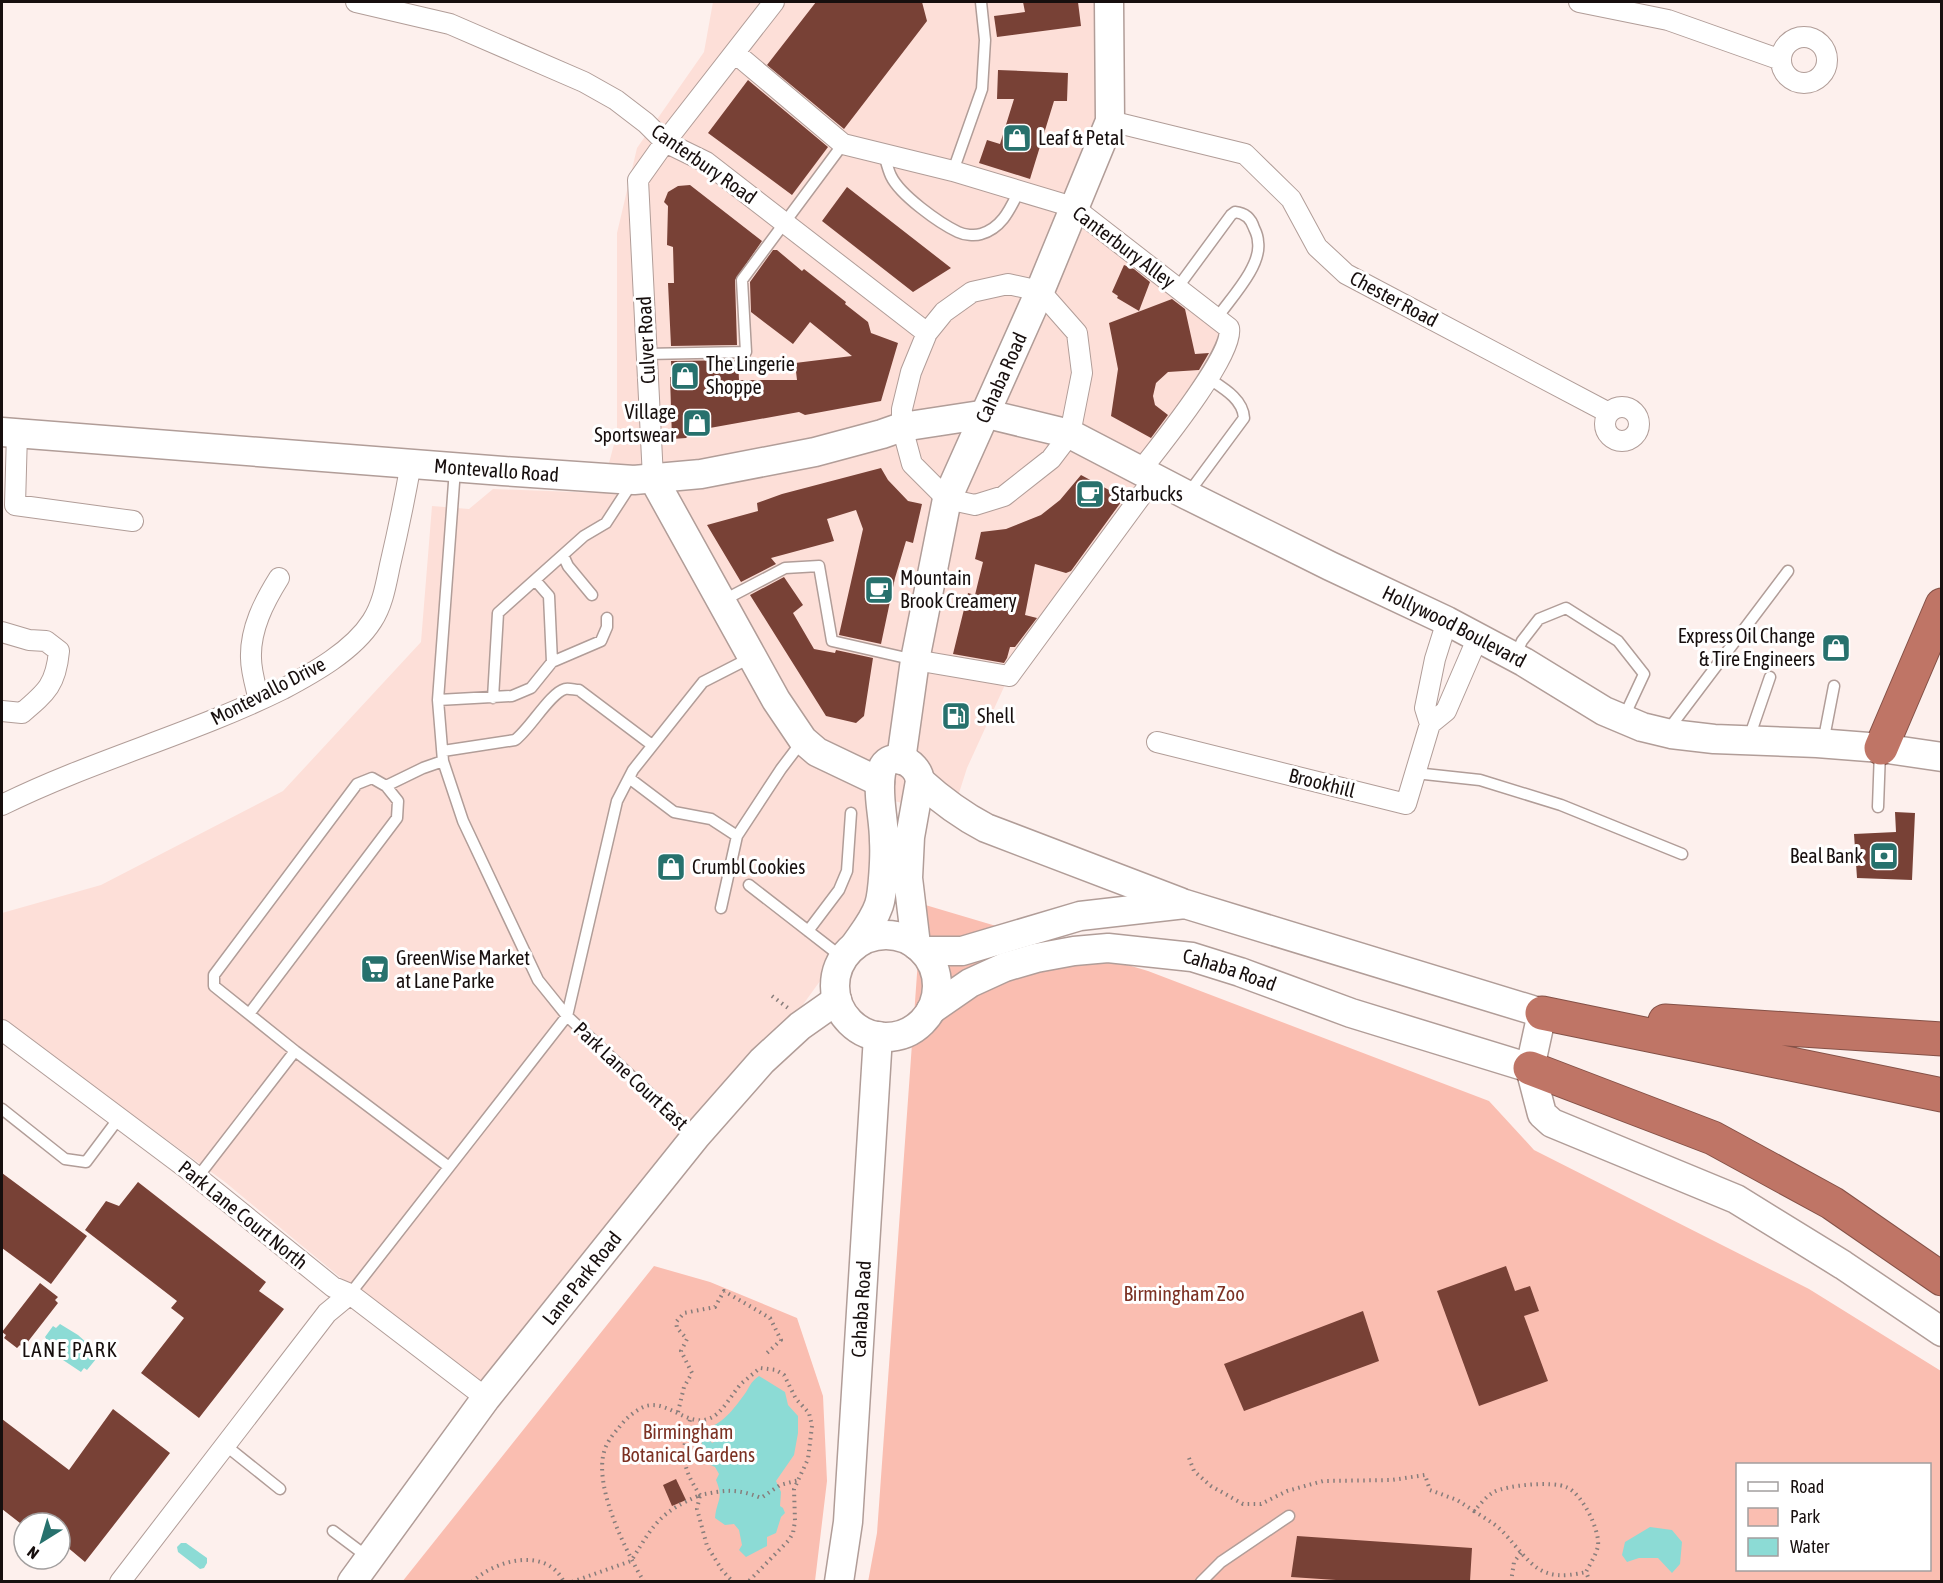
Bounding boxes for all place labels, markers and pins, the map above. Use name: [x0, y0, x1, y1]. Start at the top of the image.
shop icon: Leaf & Petal: [1001, 122, 1033, 154]
place label: Leaf & Petal: [1038, 126, 1125, 149]
place label: The Lingerie Shoppe: [706, 352, 795, 398]
shop icon: The Lingerie Shoppe: [669, 360, 701, 392]
place label: Village Sportswear: [594, 400, 677, 446]
shop icon: Village Sportswear: [681, 407, 713, 439]
cafe icon: Starbucks: [1074, 478, 1106, 510]
place label: Starbucks: [1111, 482, 1183, 505]
place label: Mountain Brook Creamery: [900, 566, 1017, 612]
cafe icon: Mountain Brook Creamery: [863, 574, 895, 606]
place label: Express Oil Change & Tire Engineers: [1678, 624, 1815, 670]
shop icon: Express Oil Change & Tire Engineers: [1820, 632, 1852, 664]
fuel station icon: Shell: [940, 700, 972, 732]
place label: Shell: [977, 704, 1015, 727]
bank icon: Beal Bank: [1868, 840, 1900, 872]
place label: Beal Bank: [1790, 844, 1863, 867]
shop icon: Crumbl Cookies: [655, 851, 687, 883]
place label: Crumbl Cookies: [692, 855, 805, 878]
place label: GreenWise Market at Lane Parke: [396, 946, 530, 992]
supermarket icon: GreenWise Market at Lane Parke: [359, 953, 391, 985]

